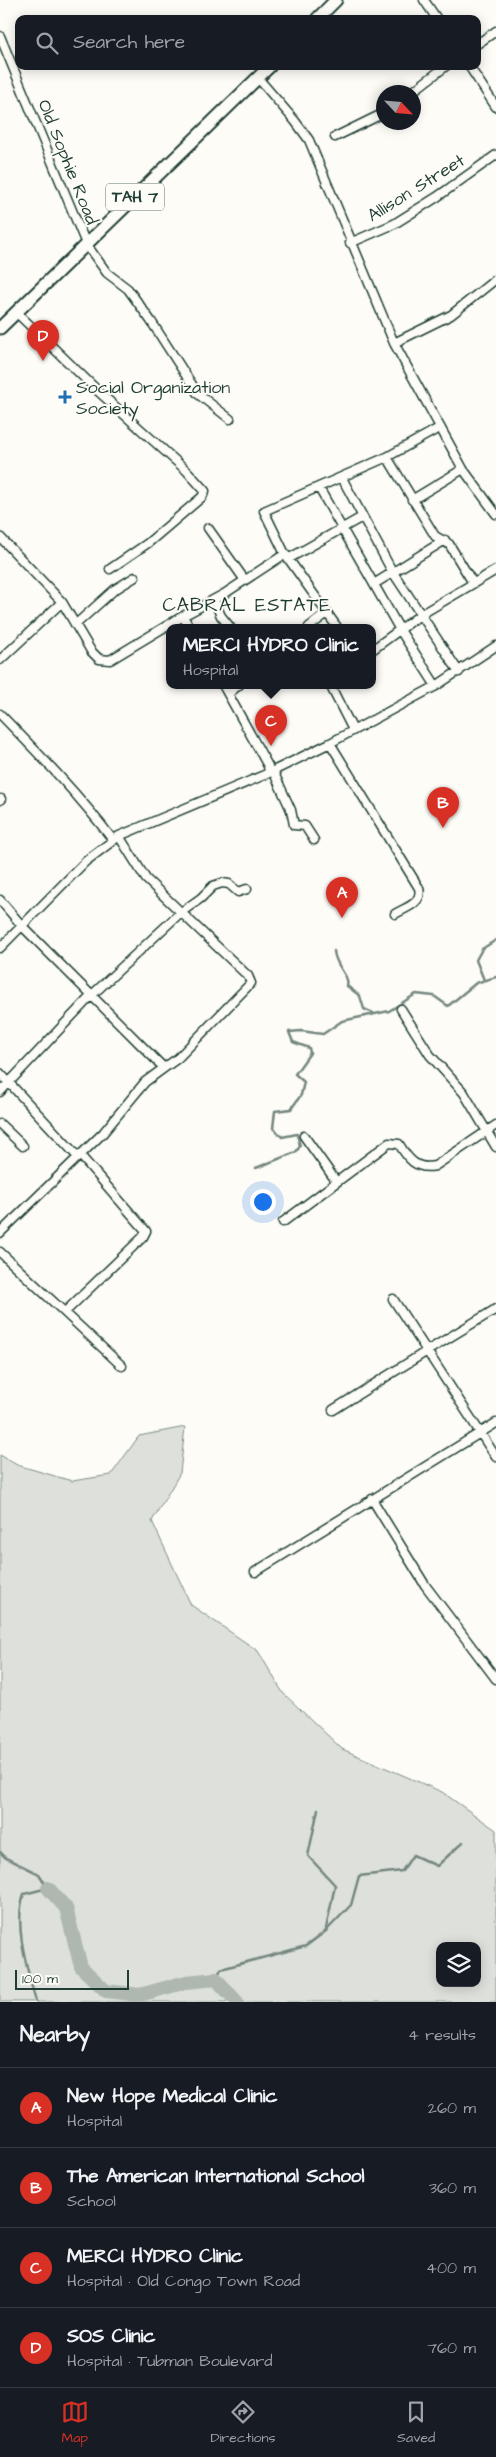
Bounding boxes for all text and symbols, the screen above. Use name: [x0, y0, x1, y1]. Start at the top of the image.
search box: [15, 15, 481, 70]
icon: search: [33, 29, 61, 57]
text: Search here: [73, 29, 185, 56]
north arrow: [376, 85, 421, 130]
street label: Old Sophie Road: [32, 96, 104, 228]
street label: Allison Street: [362, 148, 470, 228]
road number: TAH 7: [106, 183, 164, 210]
pin: D: [27, 320, 59, 361]
place label: Social Organization Society: [76, 375, 230, 422]
marker: Social Organization Society: [58, 390, 72, 404]
district label: CABRAL ESTATE: [162, 592, 332, 619]
popup: [166, 624, 376, 689]
text: MERCI HYDRO Clinic: [183, 632, 359, 659]
text: Hospital: [183, 659, 238, 681]
pin: C: [255, 705, 287, 746]
pin: B: [427, 787, 459, 828]
pin: A: [326, 877, 358, 918]
your location: [250, 1189, 276, 1215]
map controls: [436, 1942, 481, 1987]
button: layers: [436, 1942, 481, 1987]
scale bar: [15, 1967, 129, 1990]
text: 100 m: [22, 1969, 58, 1989]
text: Nearby: [20, 2020, 90, 2049]
text: 4 results: [408, 2024, 476, 2046]
text: New Hope Medical Clinic: [67, 2083, 277, 2110]
text: A: [31, 2097, 41, 2119]
text: 260 m: [428, 2097, 476, 2119]
text: Hospital: [67, 2110, 122, 2132]
text: The American International School: [67, 2163, 365, 2190]
text: B: [30, 2177, 42, 2199]
text: 360 m: [429, 2177, 476, 2199]
text: School: [67, 2190, 116, 2212]
text: MERCI HYDRO Clinic: [67, 2243, 243, 2270]
text: C: [30, 2257, 42, 2279]
text: 400 m: [426, 2257, 476, 2279]
text: Hospital · Old Congo Town Road: [67, 2270, 300, 2292]
text: SOS Clinic: [67, 2323, 155, 2350]
text: D: [31, 2337, 41, 2359]
text: 760 m: [427, 2337, 476, 2359]
text: Hospital · Tubman Boulevard: [67, 2350, 272, 2372]
tab: Map: [61, 2398, 89, 2448]
tab: Directions: [210, 2398, 275, 2448]
tab: Saved: [397, 2398, 435, 2448]

